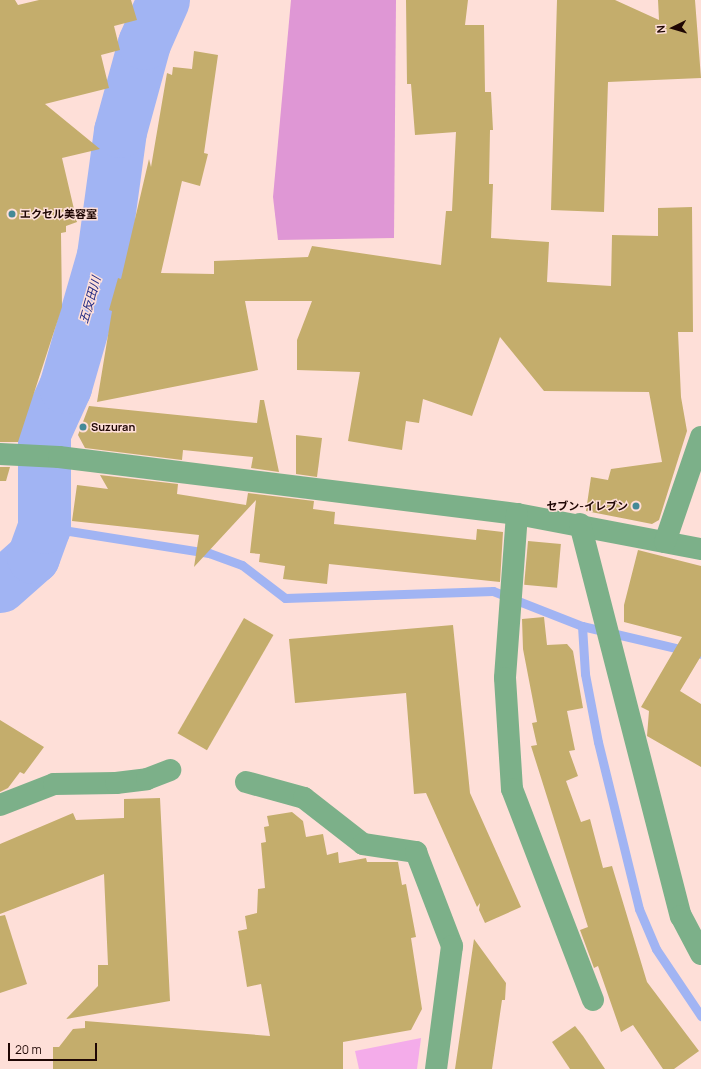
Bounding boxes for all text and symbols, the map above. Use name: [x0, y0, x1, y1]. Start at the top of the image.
north arrow: [653, 8, 693, 48]
text: N: [653, 24, 668, 34]
place label: エクセル美容室: [20, 207, 97, 221]
marker: エクセル美容室: [7, 209, 17, 219]
water label: 五反田川: [76, 275, 104, 325]
place label: Suzuran: [91, 420, 135, 434]
marker: Suzuran: [78, 422, 88, 432]
place label: セブン-イレブン: [546, 499, 628, 513]
marker: セブン-イレブン: [631, 501, 641, 511]
scale bar: [10, 1035, 99, 1061]
text: 20 m: [15, 1041, 42, 1058]

